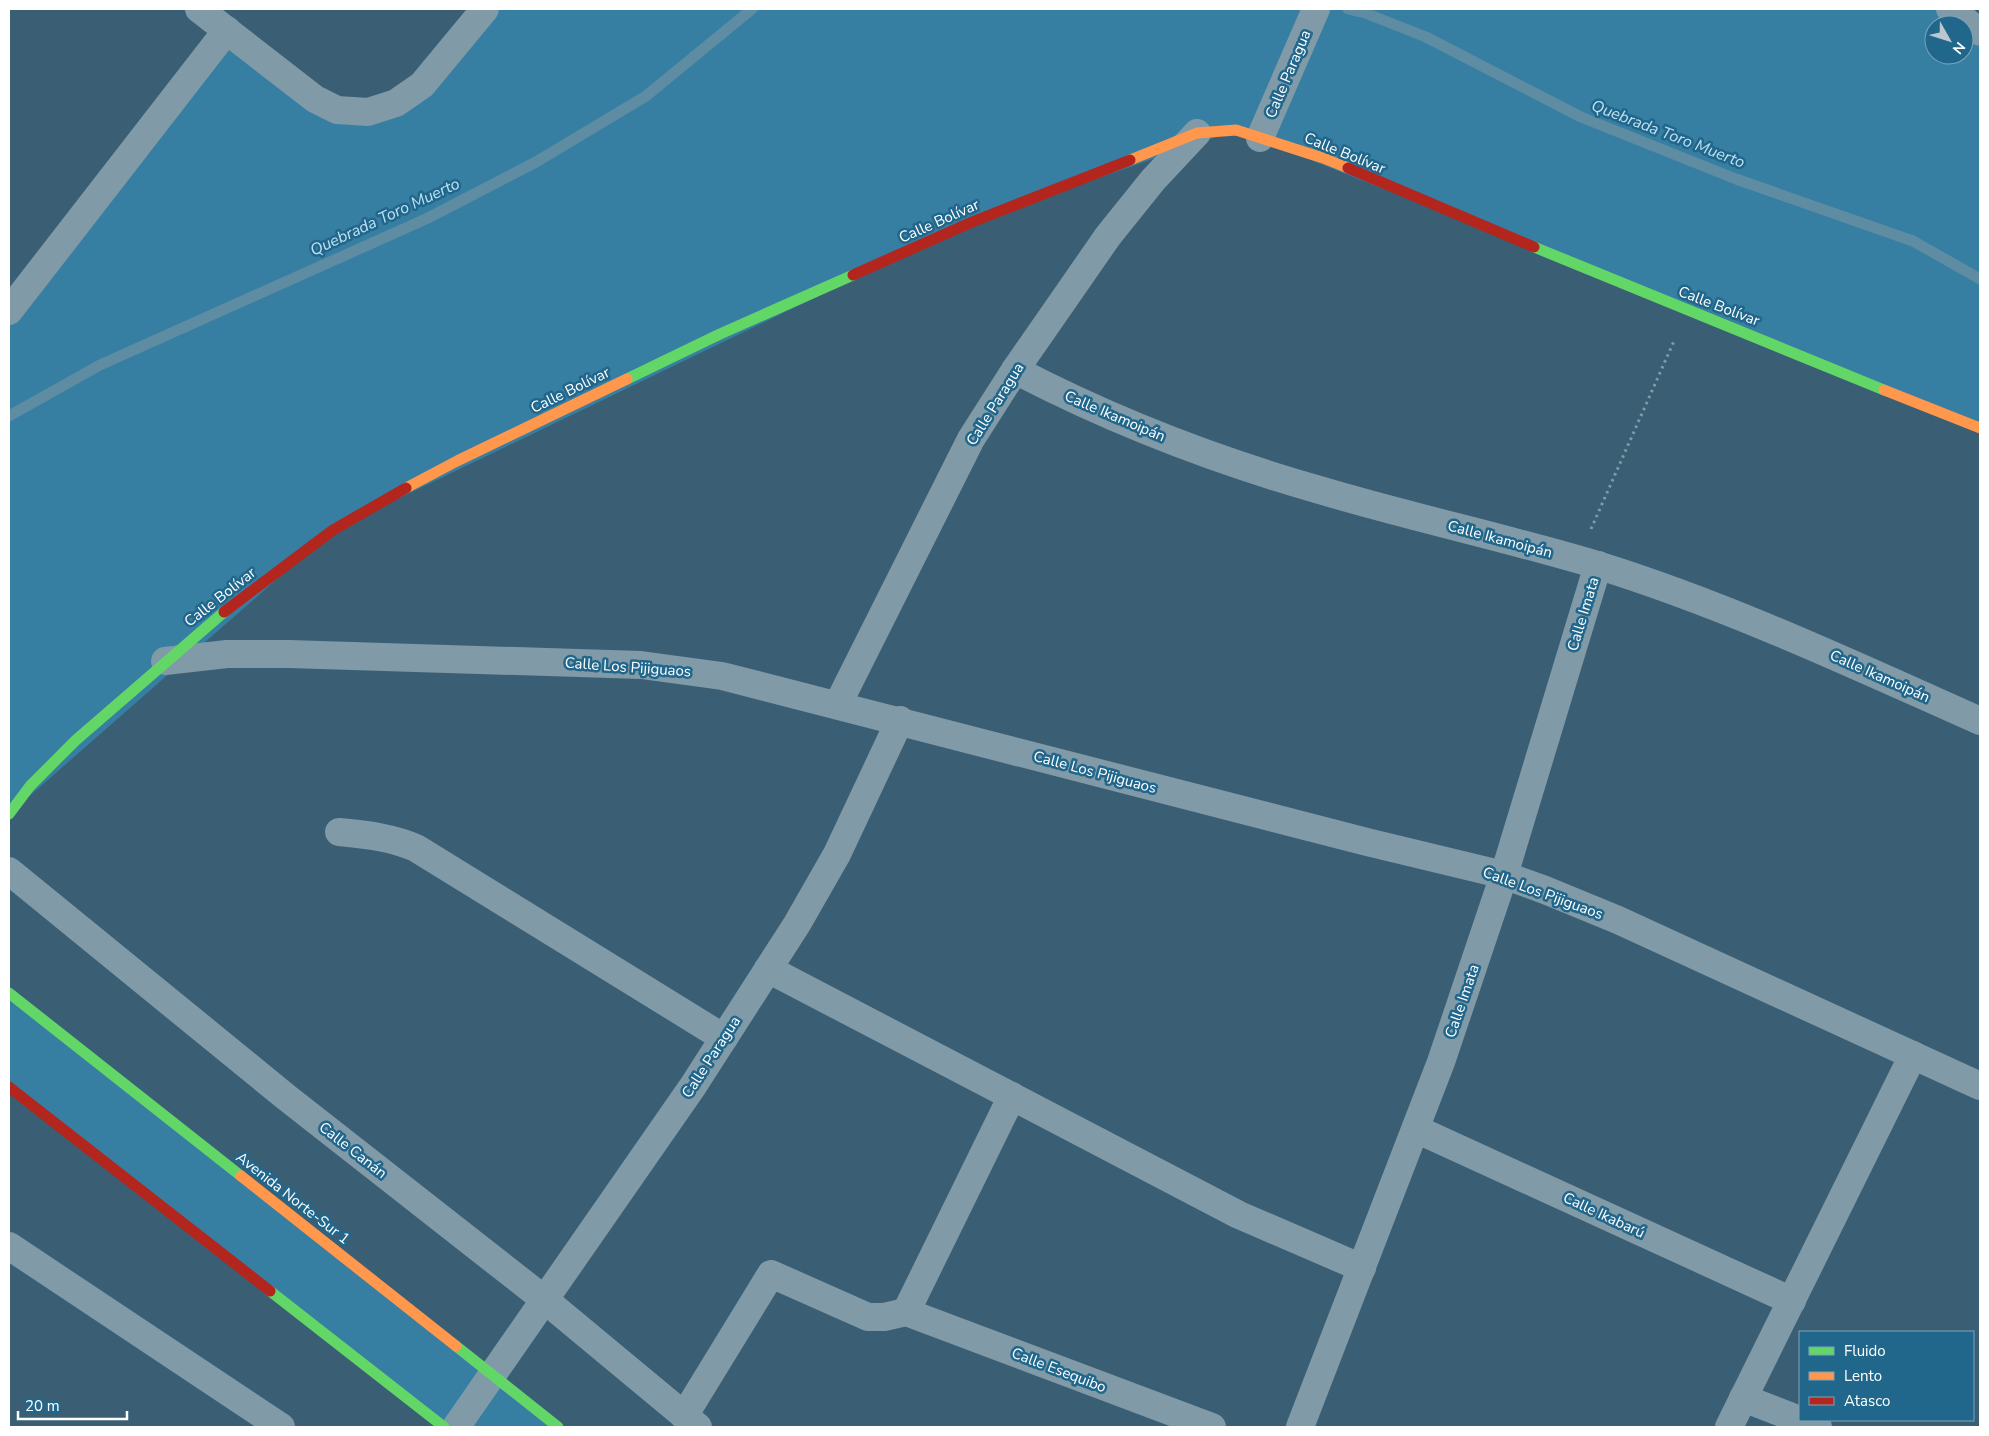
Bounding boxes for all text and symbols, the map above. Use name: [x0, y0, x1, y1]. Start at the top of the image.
north arrow: [1924, 15, 1974, 65]
street label: Calle Paragua: [1260, 27, 1316, 121]
text: N: [1948, 38, 1969, 58]
water label: Quebrada Toro Muerto: [1588, 95, 1748, 173]
street label: Calle Bolívar: [1302, 128, 1389, 179]
water label: Quebrada Toro Muerto: [307, 173, 464, 261]
street label: Calle Bolívar: [896, 194, 983, 248]
street label: Calle Bolívar: [1675, 281, 1763, 331]
street label: Calle Paragua: [962, 359, 1028, 449]
street label: Calle Bolívar: [527, 362, 613, 418]
street label: Calle Ikamoipán: [1062, 386, 1168, 446]
street label: Calle Ikamoipán: [1445, 515, 1555, 563]
street label: Calle Bolívar: [180, 562, 260, 631]
street label: Calle Imata: [1562, 575, 1604, 653]
street label: Calle Ikamoipán: [1827, 645, 1933, 707]
street label: Calle Los Pijiguaos: [564, 653, 692, 681]
street label: Calle Los Pijiguaos: [1031, 746, 1159, 798]
street label: Calle Los Pijiguaos: [1480, 862, 1606, 924]
street label: Calle Imata: [1440, 962, 1484, 1040]
street label: Calle Paragua: [677, 1012, 745, 1102]
street label: Calle Canán: [315, 1117, 391, 1183]
street label: Avenida Norte-Sur 1: [232, 1147, 354, 1249]
street label: Calle Ikabarú: [1560, 1187, 1648, 1243]
legend: [1799, 1331, 1974, 1421]
text: Fluido: [1844, 1341, 1886, 1361]
street label: Calle Esequibo: [1009, 1343, 1109, 1397]
text: Lento: [1844, 1366, 1882, 1386]
scale bar: [18, 1388, 126, 1420]
text: Atasco: [1844, 1391, 1890, 1411]
text: 20 m: [25, 1396, 60, 1416]

